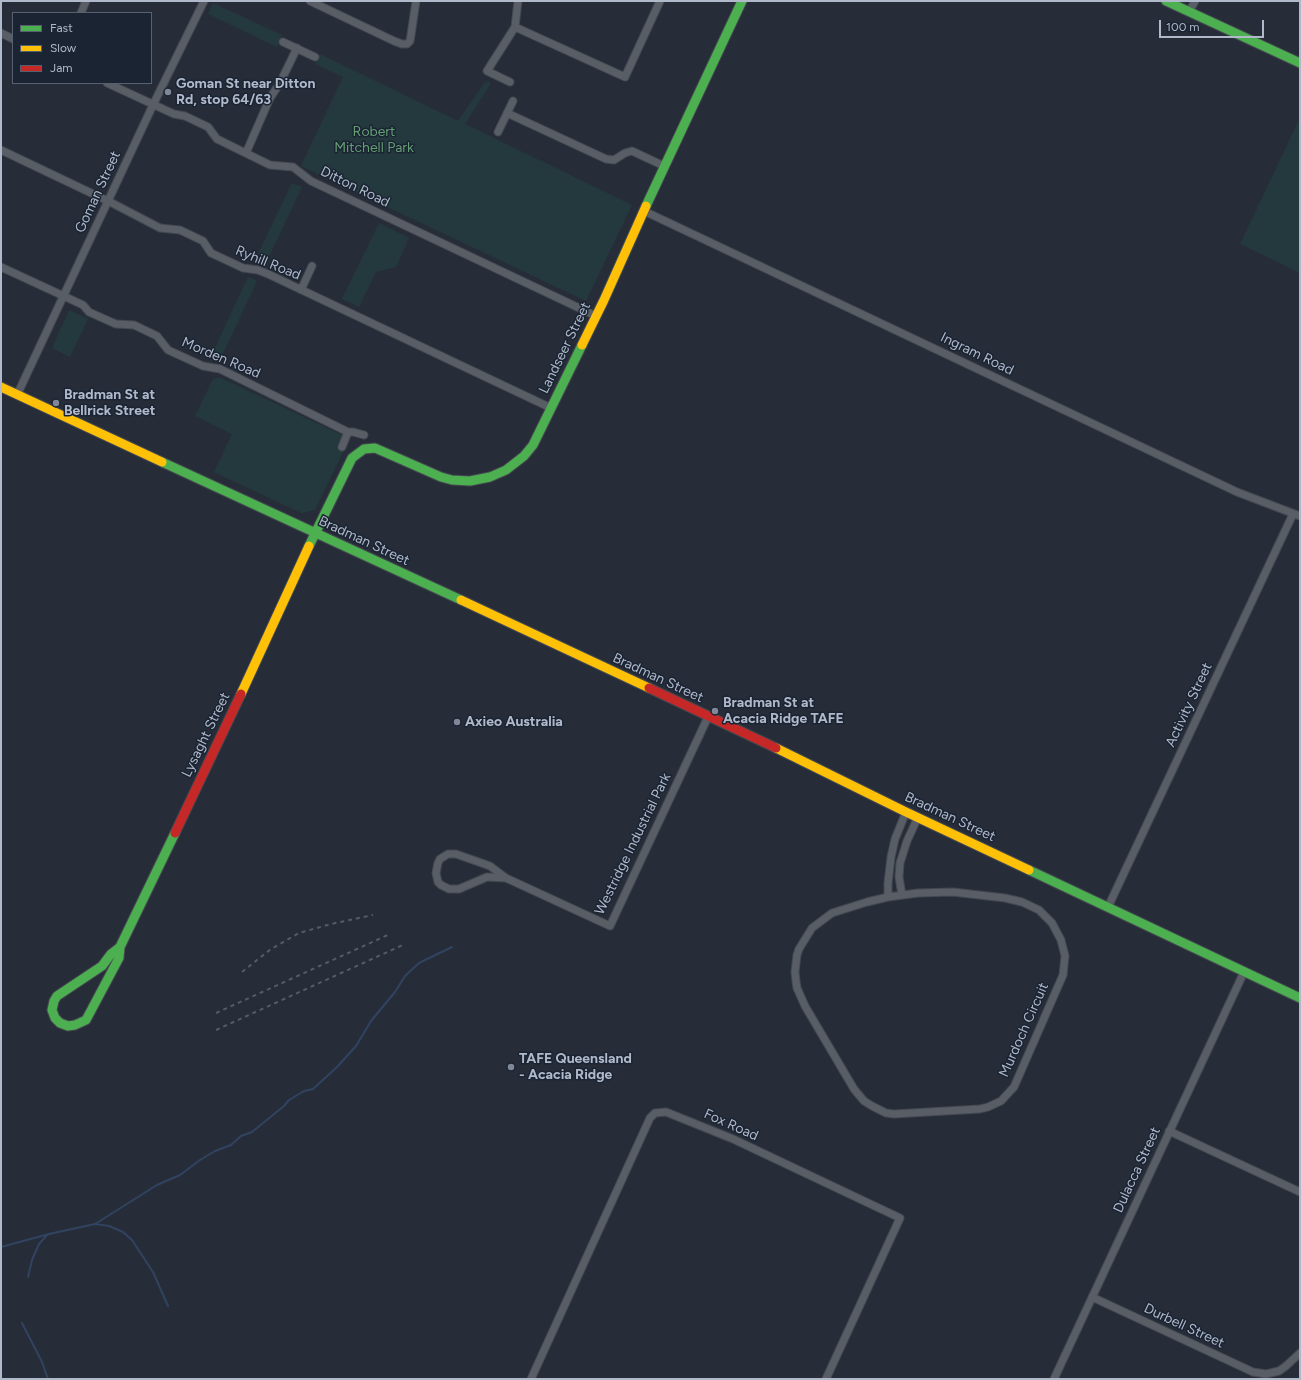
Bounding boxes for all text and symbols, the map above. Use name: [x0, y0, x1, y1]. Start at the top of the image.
legend: [12, 12, 152, 84]
scale bar: [1161, 12, 1266, 38]
text: 100 m: [1166, 20, 1200, 34]
text: Fast: [50, 21, 73, 35]
text: Slow: [50, 41, 76, 55]
text: Jam: [50, 61, 73, 75]
place label: Goman St near Ditton Rd, stop 64/63: [176, 76, 315, 108]
marker: Goman St near Ditton Rd, stop 64/63: [163, 87, 173, 97]
park label: Robert Mitchell Park: [334, 124, 414, 156]
street label: Goman Street: [72, 148, 124, 236]
street label: Ditton Road: [318, 163, 392, 211]
street label: Ryhill Road: [233, 242, 303, 284]
street label: Landseer Street: [536, 300, 594, 396]
street label: Ingram Road: [938, 329, 1016, 379]
street label: Morden Road: [179, 334, 263, 382]
place label: Bradman St at Bellrick Street: [64, 387, 155, 420]
marker: Bradman St at Bellrick Street: [51, 398, 61, 408]
street label: Bradman Street: [316, 513, 412, 569]
street label: Bradman Street: [610, 650, 706, 706]
street label: Activity Street: [1162, 660, 1216, 750]
street label: Lysaght Street: [178, 690, 234, 780]
place label: Bradman St at Acacia Ridge TAFE: [723, 695, 844, 728]
marker: Bradman St at Acacia Ridge TAFE: [710, 706, 720, 716]
place label: Axieo Australia: [465, 714, 563, 730]
marker: Axieo Australia: [452, 717, 462, 727]
street label: Westridge Industrial Park: [591, 770, 675, 918]
street label: Bradman Street: [902, 789, 998, 845]
street label: Murdoch Circuit: [996, 980, 1052, 1080]
place label: TAFE Queensland - Acacia Ridge: [519, 1051, 632, 1084]
marker: TAFE Queensland - Acacia Ridge: [506, 1062, 516, 1072]
street label: Fox Road: [701, 1106, 761, 1144]
street label: Dulacca Street: [1110, 1124, 1164, 1216]
street label: Durbell Street: [1141, 1300, 1227, 1352]

